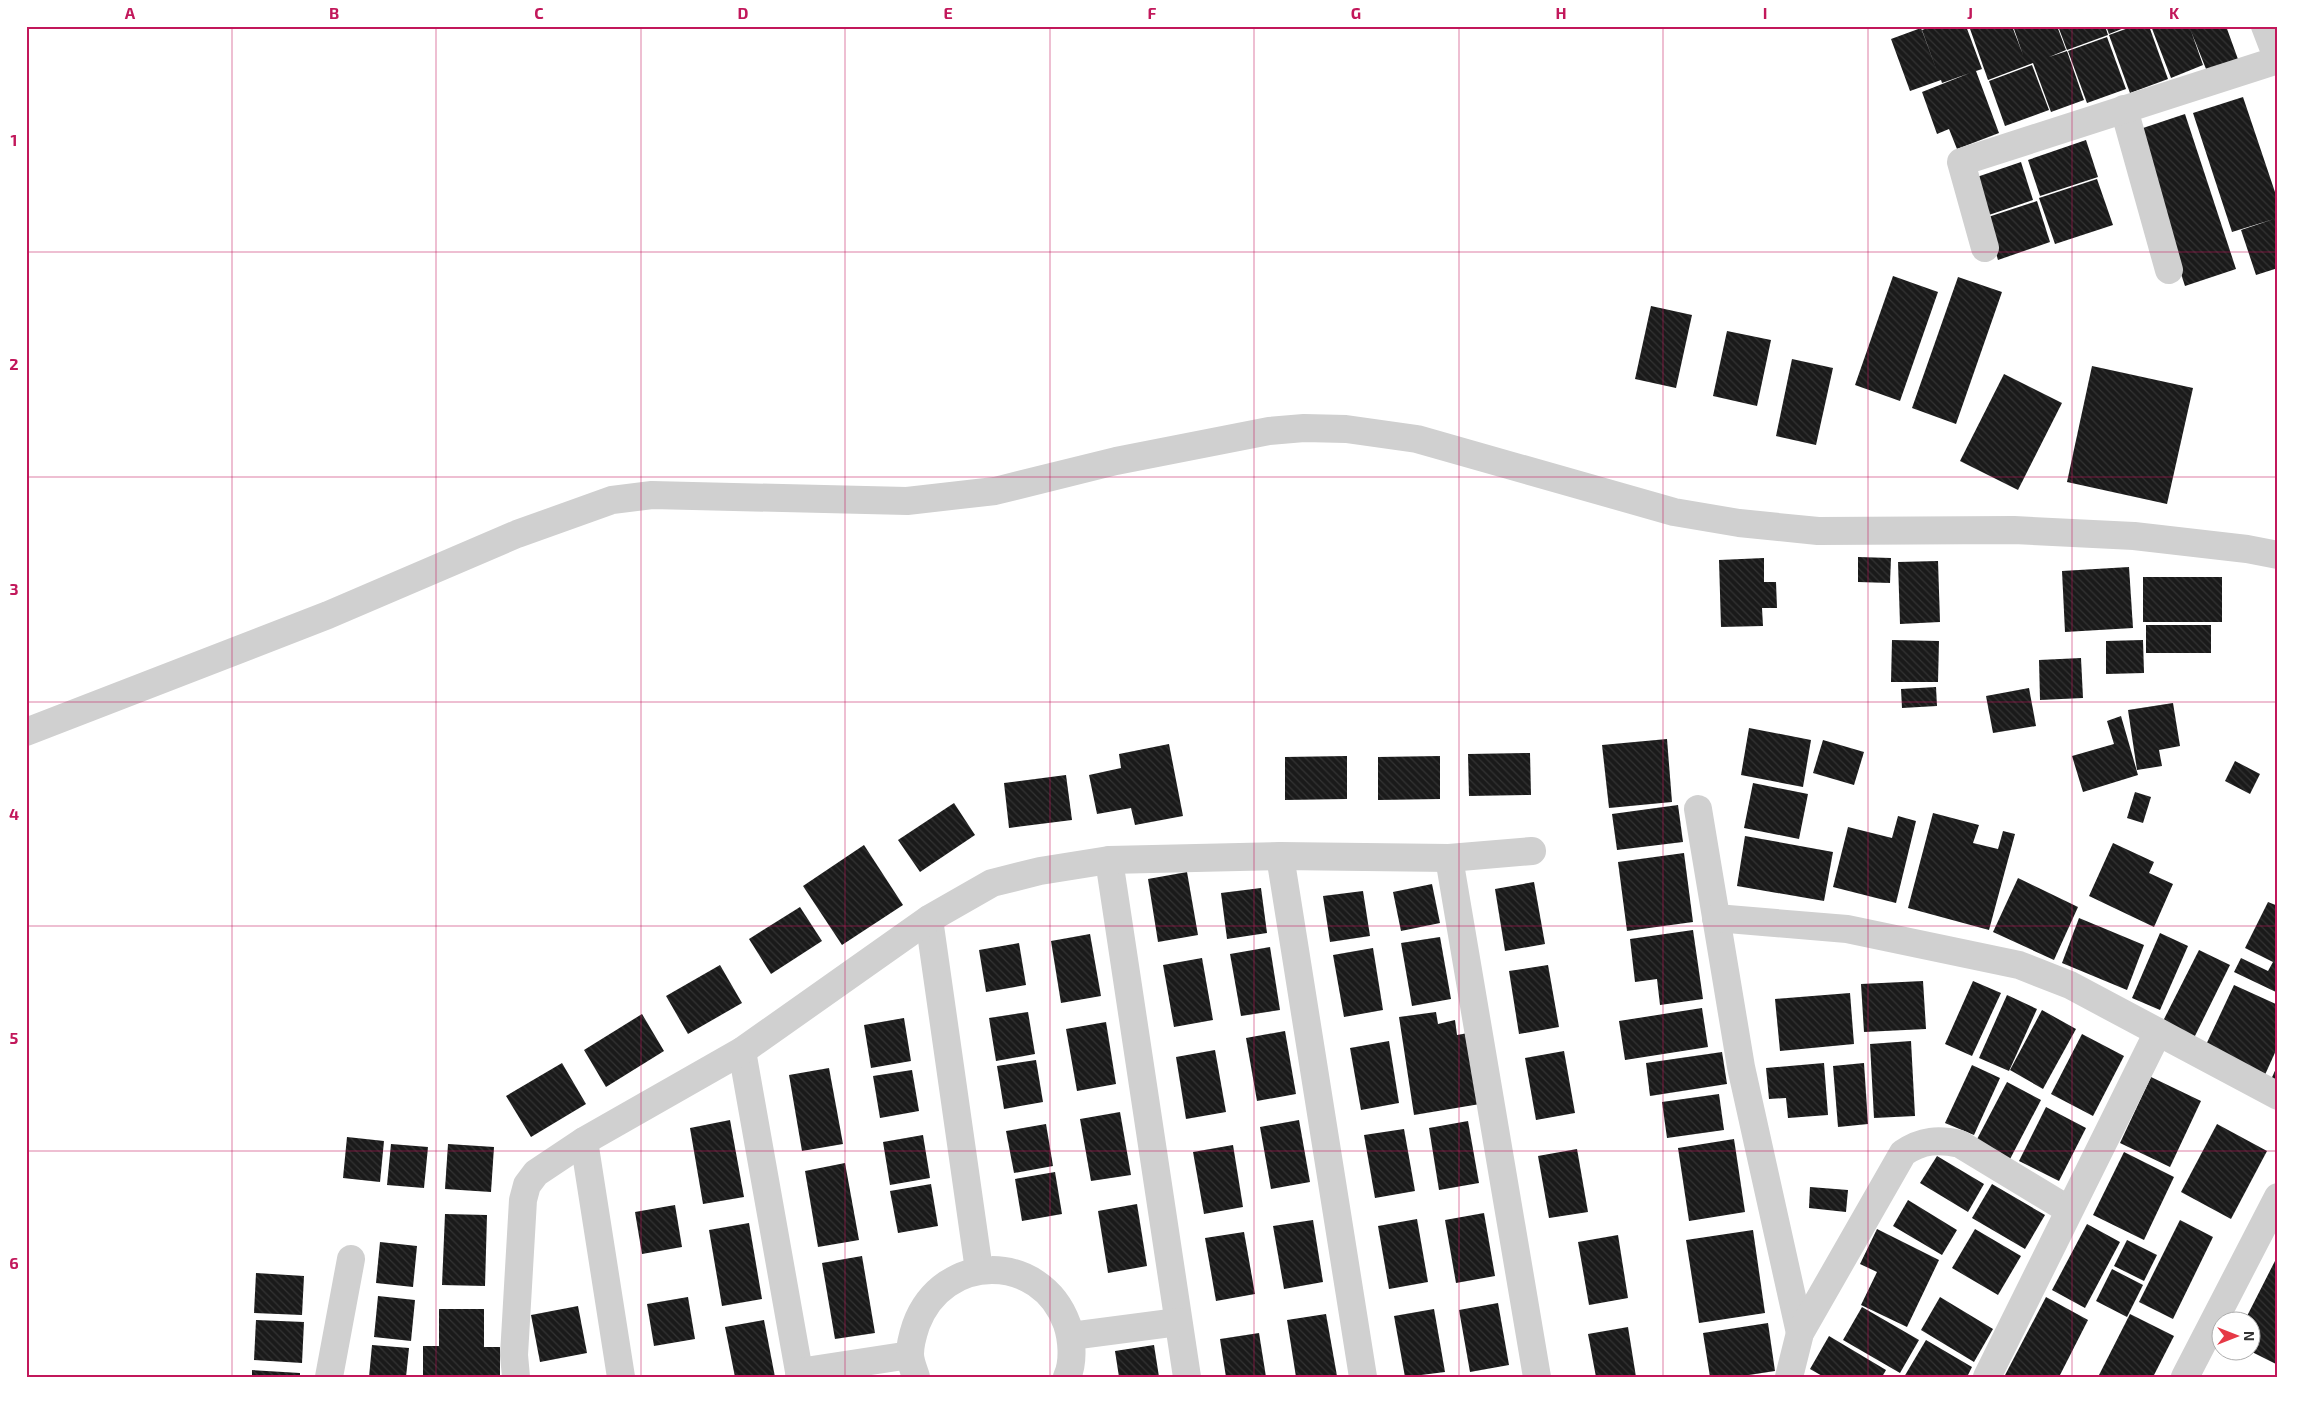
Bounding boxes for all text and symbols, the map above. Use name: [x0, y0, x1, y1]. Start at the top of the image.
text: A: [125, 3, 136, 22]
text: B: [329, 3, 339, 22]
text: C: [534, 3, 544, 22]
text: D: [738, 3, 749, 22]
text: E: [943, 3, 953, 22]
text: F: [1148, 3, 1157, 22]
text: G: [1351, 3, 1361, 22]
text: H: [1555, 3, 1567, 22]
text: I: [1763, 3, 1767, 22]
text: J: [1967, 3, 1973, 22]
text: K: [2169, 3, 2180, 22]
text: 1: [11, 130, 17, 149]
text: 2: [9, 354, 19, 373]
text: 3: [9, 579, 19, 598]
text: 4: [9, 804, 19, 823]
text: 5: [10, 1028, 19, 1047]
text: 6: [9, 1253, 19, 1272]
north arrow: [2212, 1310, 2262, 1360]
text: N: [2241, 1331, 2258, 1341]

